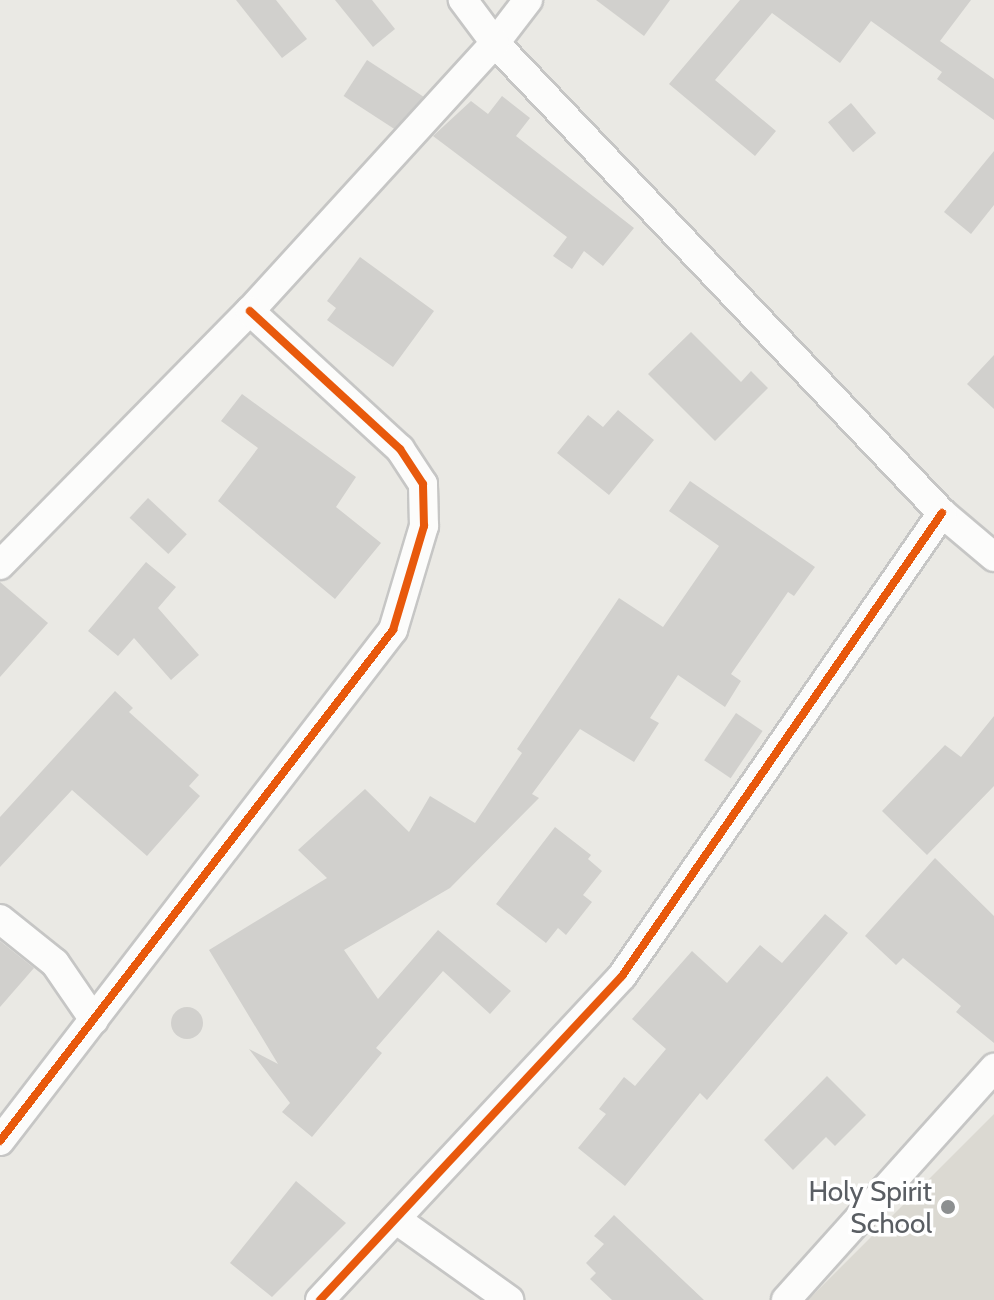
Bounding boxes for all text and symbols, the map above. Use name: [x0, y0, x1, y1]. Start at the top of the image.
place label: Holy Spirit School: [808, 1174, 932, 1240]
marker: Holy Spirit School: [939, 1198, 957, 1216]

